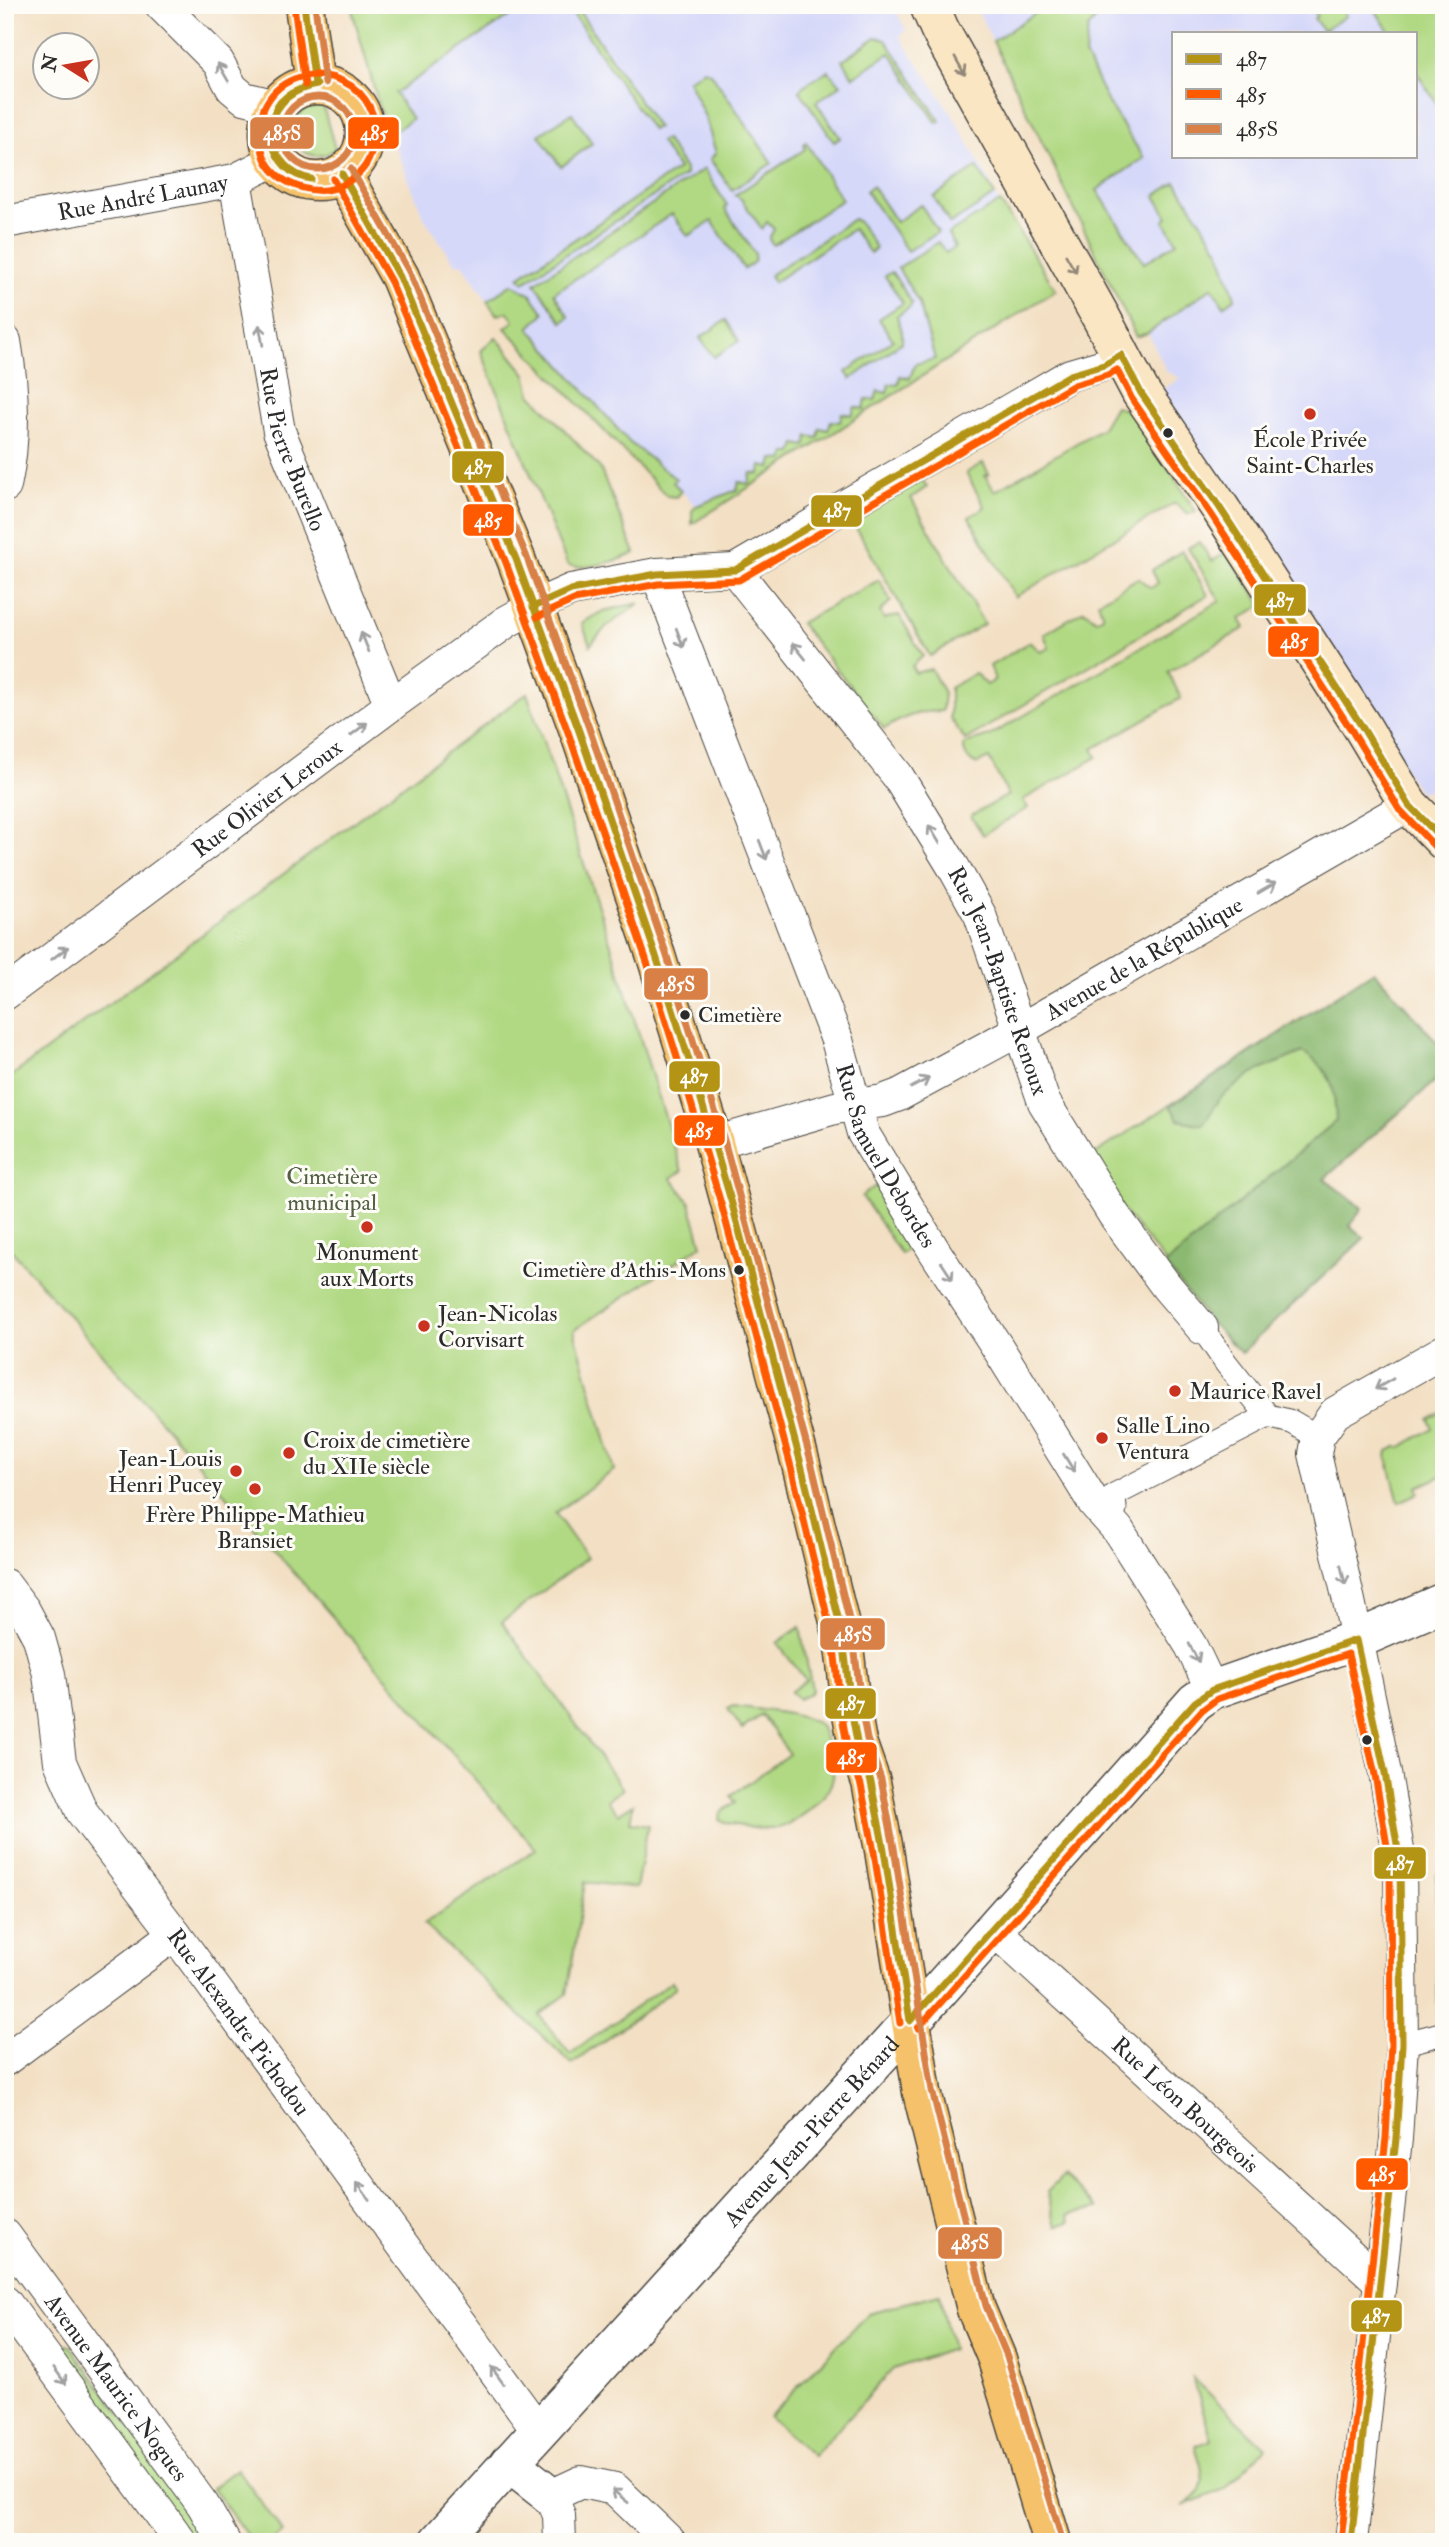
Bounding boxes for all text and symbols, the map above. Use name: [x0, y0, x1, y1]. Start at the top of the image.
north arrow: [32, 32, 102, 102]
legend: [1172, 32, 1418, 158]
text: 487: [1236, 46, 1267, 73]
text: N: [37, 51, 64, 75]
one-way arrow: [954, 55, 967, 76]
one-way arrow: [216, 62, 230, 82]
text: 485: [1236, 82, 1267, 109]
line badge: 485S: [249, 116, 315, 150]
line badge: 485: [347, 116, 400, 150]
text: 485S: [1236, 116, 1278, 143]
text: 485S: [262, 122, 301, 146]
text: 485: [359, 122, 388, 146]
street label: Rue André Launay: [55, 167, 231, 227]
one-way arrow: [1064, 254, 1078, 274]
one-way arrow: [254, 324, 268, 347]
street label: Rue Pierre Burello: [254, 365, 333, 535]
marker: École Privée Saint-Charles: [1302, 406, 1318, 422]
place label: École Privée Saint-Charles: [1246, 425, 1374, 480]
unlabelled marker: [1161, 426, 1175, 440]
line badge: 487: [451, 450, 505, 484]
text: 487: [463, 456, 492, 480]
line badge: 487: [810, 494, 863, 528]
text: 487: [822, 499, 851, 523]
line badge: 485: [462, 503, 515, 537]
text: 485: [473, 509, 502, 533]
line badge: 487: [1253, 583, 1307, 617]
text: 487: [1265, 589, 1294, 613]
line badge: 485: [1267, 625, 1320, 658]
one-way arrow: [674, 627, 687, 649]
text: 485: [1279, 630, 1308, 654]
one-way arrow: [358, 632, 371, 653]
one-way arrow: [791, 643, 806, 661]
one-way arrow: [350, 721, 368, 736]
street label: Rue Olivier Leroux: [186, 732, 348, 864]
one-way arrow: [926, 824, 940, 844]
one-way arrow: [757, 838, 770, 860]
street label: Rue Jean-Baptiste Renoux: [941, 861, 1055, 1099]
one-way arrow: [1257, 880, 1277, 894]
street label: Avenue de la République: [1039, 890, 1248, 1027]
one-way arrow: [50, 946, 69, 961]
line badge: 485S: [643, 967, 709, 1001]
text: 485S: [656, 973, 695, 997]
place label: Cimetière: [698, 1002, 782, 1029]
marker: Cimetière: [678, 1008, 692, 1022]
line badge: 487: [668, 1060, 721, 1093]
street label: Rue Samuel Debordes: [830, 1060, 943, 1253]
text: 487: [679, 1065, 708, 1089]
one-way arrow: [909, 1076, 930, 1090]
line badge: 485: [673, 1114, 726, 1147]
text: 485: [684, 1119, 713, 1143]
park label: Cimetière municipal: [286, 1162, 378, 1218]
marker: Monument aux Morts: [359, 1219, 375, 1235]
place label: Monument aux Morts: [315, 1238, 419, 1293]
place label: Cimetière d'Athis-Mons: [522, 1257, 726, 1284]
one-way arrow: [940, 1261, 955, 1280]
marker: Cimetière d'Athis-Mons: [732, 1263, 746, 1277]
place label: Jean-Nicolas Corvisart: [437, 1299, 558, 1354]
marker: Jean-Nicolas Corvisart: [416, 1318, 432, 1334]
place label: Maurice Ravel: [1189, 1377, 1322, 1406]
one-way arrow: [1375, 1377, 1395, 1391]
marker: Maurice Ravel: [1167, 1383, 1183, 1399]
place label: Salle Lino Ventura: [1116, 1411, 1210, 1466]
place label: Croix de cimetière du XIIe siècle: [303, 1426, 470, 1481]
marker: Salle Lino Ventura: [1094, 1430, 1110, 1446]
place label: Jean-Louis Henri Pucey: [108, 1444, 223, 1499]
marker: Croix de cimetière du XIIe siècle: [281, 1445, 297, 1461]
one-way arrow: [1063, 1453, 1077, 1473]
marker: Jean-Louis Henri Pucey: [228, 1463, 244, 1479]
marker: Frère Philippe-Mathieu Bransiet: [247, 1481, 263, 1497]
place label: Frère Philippe-Mathieu Bransiet: [145, 1500, 365, 1555]
one-way arrow: [1336, 1563, 1350, 1586]
line badge: 485S: [819, 1617, 886, 1651]
text: 485S: [833, 1623, 872, 1647]
one-way arrow: [1187, 1642, 1201, 1663]
line badge: 487: [824, 1687, 877, 1720]
text: 487: [836, 1692, 865, 1716]
unlabelled marker: [1360, 1733, 1374, 1747]
line badge: 485: [825, 1741, 878, 1774]
text: 485: [836, 1746, 865, 1770]
line badge: 487: [1373, 1846, 1427, 1880]
text: 487: [1385, 1852, 1414, 1876]
street label: Rue Alexandre Pichodou: [161, 1923, 317, 2121]
street label: Avenue Jean-Pierre Bénard: [717, 2030, 905, 2233]
street label: Rue Léon Bourgeois: [1106, 2030, 1265, 2179]
line badge: 485: [1355, 2157, 1409, 2191]
text: 485: [1367, 2163, 1396, 2187]
one-way arrow: [356, 2182, 370, 2201]
line badge: 485S: [937, 2226, 1003, 2260]
text: 485S: [950, 2231, 989, 2255]
street label: Avenue Maurice Nogues: [38, 2287, 195, 2487]
line badge: 487: [1350, 2299, 1403, 2333]
text: 487: [1361, 2305, 1390, 2329]
one-way arrow: [53, 2366, 67, 2385]
one-way arrow: [490, 2366, 504, 2385]
one-way arrow: [612, 2488, 630, 2503]

